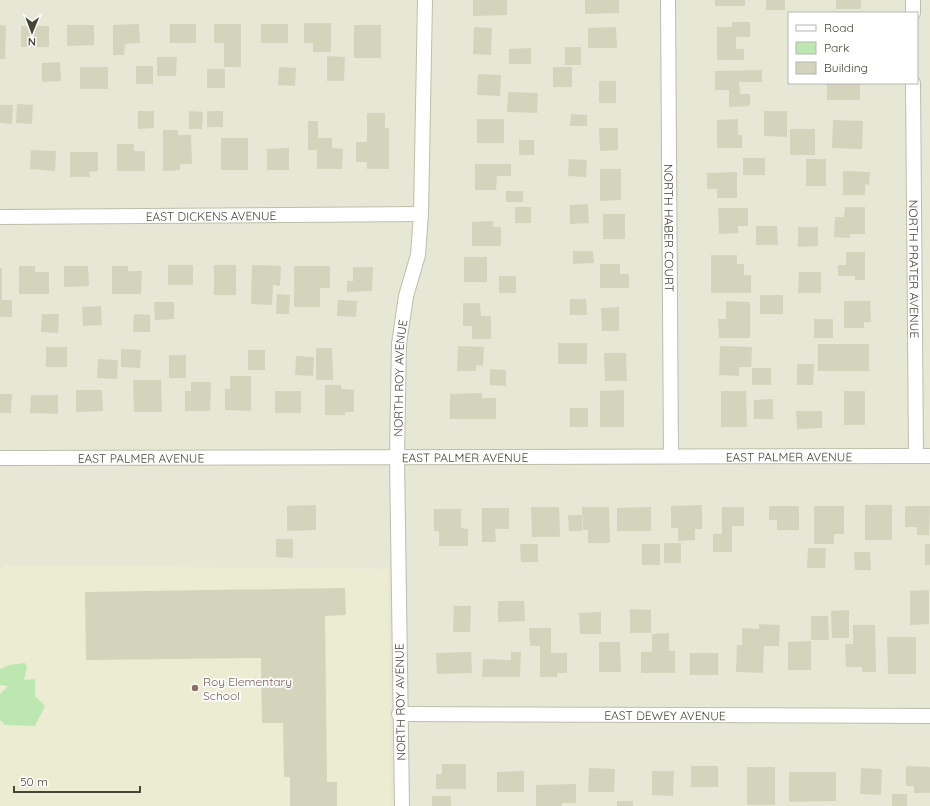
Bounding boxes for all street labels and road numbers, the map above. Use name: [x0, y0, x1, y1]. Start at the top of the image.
street label: NORTH HABER COURT: [662, 164, 677, 292]
street label: NORTH PRATER AVENUE: [906, 200, 923, 338]
street label: EAST DICKENS AVENUE: [146, 208, 277, 223]
street label: NORTH ROY AVENUE: [390, 318, 410, 437]
street label: EAST PALMER AVENUE: [402, 449, 528, 465]
street label: EAST PALMER AVENUE: [726, 449, 852, 464]
street label: EAST PALMER AVENUE: [78, 450, 204, 465]
street label: NORTH ROY AVENUE: [391, 643, 409, 761]
street label: EAST DEWEY AVENUE: [604, 707, 726, 723]

